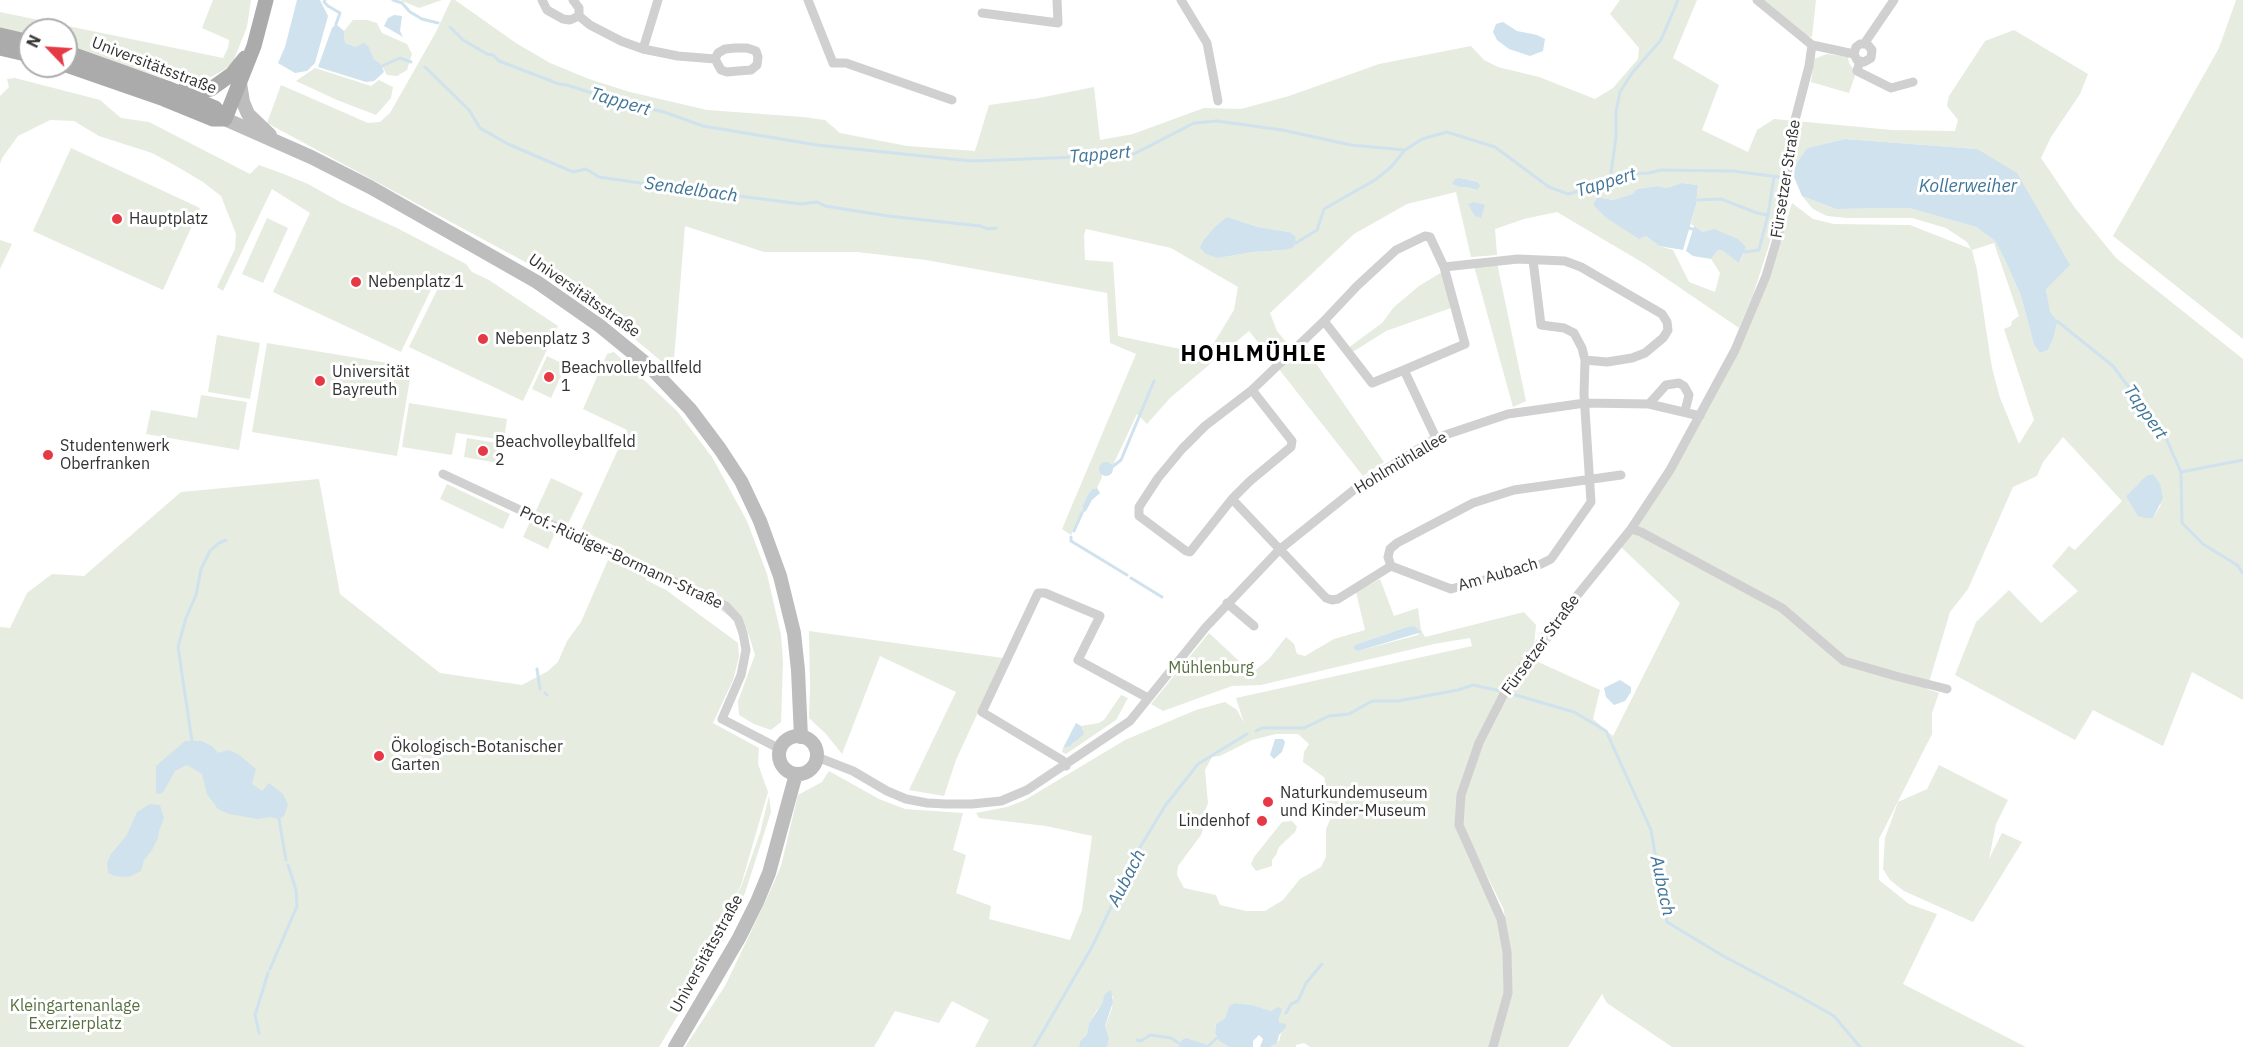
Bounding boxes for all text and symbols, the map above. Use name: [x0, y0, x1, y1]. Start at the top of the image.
north arrow: [18, 18, 78, 78]
text: N: [22, 32, 45, 51]
street label: Universitätsstraße: [89, 33, 219, 99]
water label: Tappert: [587, 83, 653, 121]
street label: Fürsetzer Straße: [1767, 118, 1805, 240]
water label: Tappert: [1068, 142, 1132, 168]
water label: Tappert: [1573, 164, 1639, 202]
water label: Sendelbach: [643, 173, 739, 207]
water label: Kollerweiher: [1919, 176, 2017, 198]
place label: Hauptplatz: [129, 209, 208, 229]
marker: Hauptplatz: [110, 212, 124, 226]
street label: Universitätsstraße: [524, 250, 644, 342]
place label: Nebenplatz 1: [368, 272, 464, 292]
marker: Nebenplatz 1: [349, 275, 363, 289]
place label: Nebenplatz 3: [495, 329, 591, 349]
marker: Nebenplatz 3: [476, 332, 490, 346]
district label: HOHLMÜHLE: [1181, 342, 1327, 368]
place label: Beachvolleyballfeld 1: [561, 358, 702, 396]
place label: Universität Bayreuth: [332, 362, 410, 400]
marker: Beachvolleyballfeld 1: [542, 370, 556, 384]
marker: Universität Bayreuth: [313, 374, 327, 388]
water label: Tappert: [2119, 381, 2171, 443]
street label: Hohlmühlallee: [1351, 428, 1451, 498]
place label: Beachvolleyballfeld 2: [495, 432, 636, 470]
place label: Studentenwerk Oberfranken: [60, 436, 170, 474]
marker: Beachvolleyballfeld 2: [476, 444, 490, 458]
marker: Studentenwerk Oberfranken: [41, 448, 55, 462]
street label: Prof.-Rüdiger-Bormann-Straße: [517, 502, 725, 614]
street label: Am Aubach: [1456, 554, 1540, 596]
street label: Fürsetzer Straße: [1498, 591, 1584, 699]
park label: Mühlenburg: [1168, 658, 1254, 678]
place label: Ökologisch-Botanischer Garten: [391, 737, 563, 775]
marker: Ökologisch-Botanischer Garten: [372, 749, 386, 763]
place label: Naturkundemuseum und Kinder-Museum: [1280, 783, 1428, 821]
marker: Naturkundemuseum und Kinder-Museum: [1261, 795, 1275, 809]
place label: Lindenhof: [1179, 811, 1250, 831]
marker: Lindenhof: [1255, 814, 1269, 828]
water label: Aubach: [1104, 846, 1150, 910]
water label: Aubach: [1645, 854, 1679, 918]
street label: Universitätsstraße: [667, 892, 747, 1016]
park label: Kleingartenanlage Exerzierplatz: [10, 996, 140, 1034]

